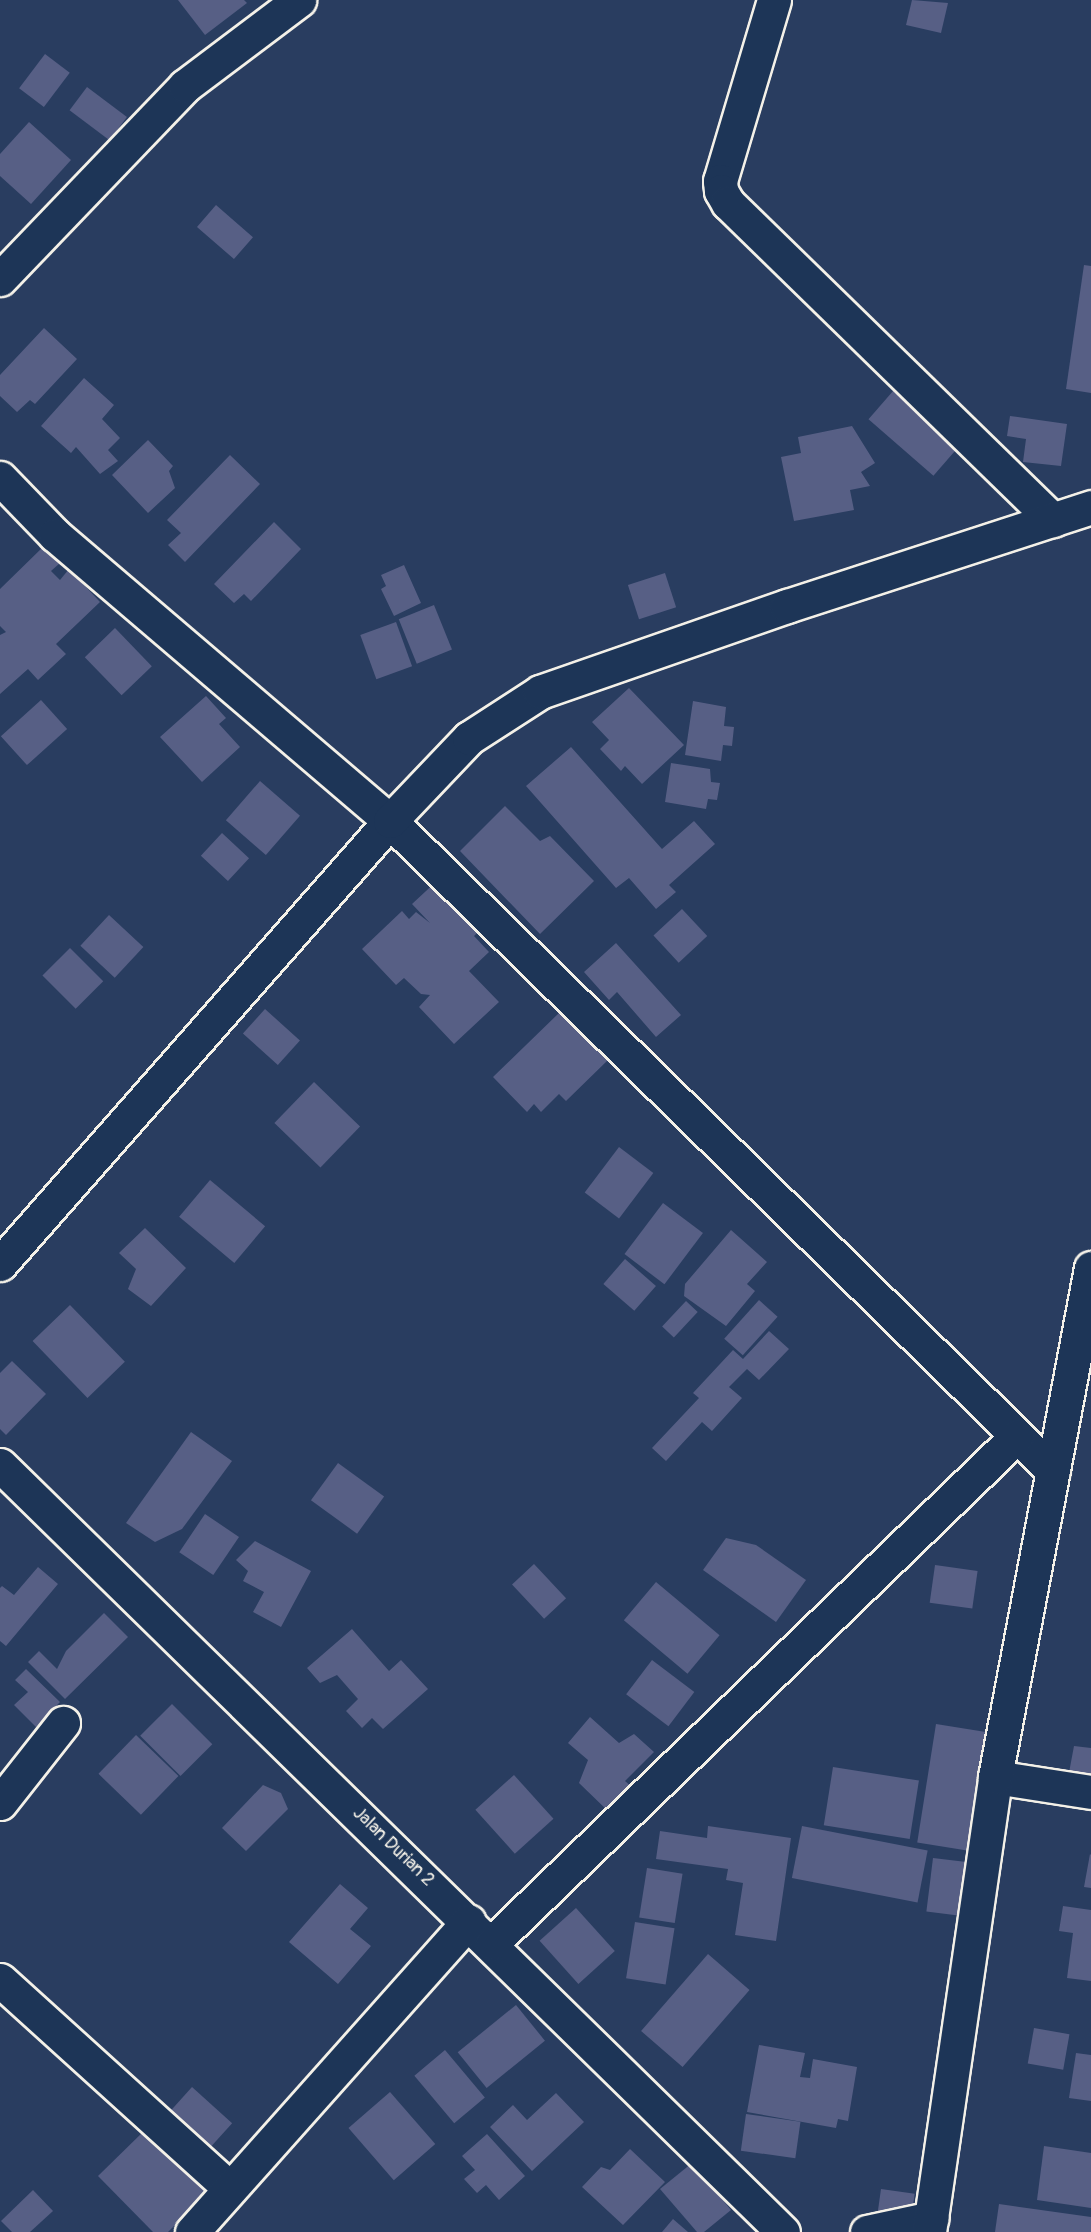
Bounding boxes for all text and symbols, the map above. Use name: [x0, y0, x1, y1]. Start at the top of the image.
street label: Jalan Durian 2: [348, 1803, 438, 1891]

